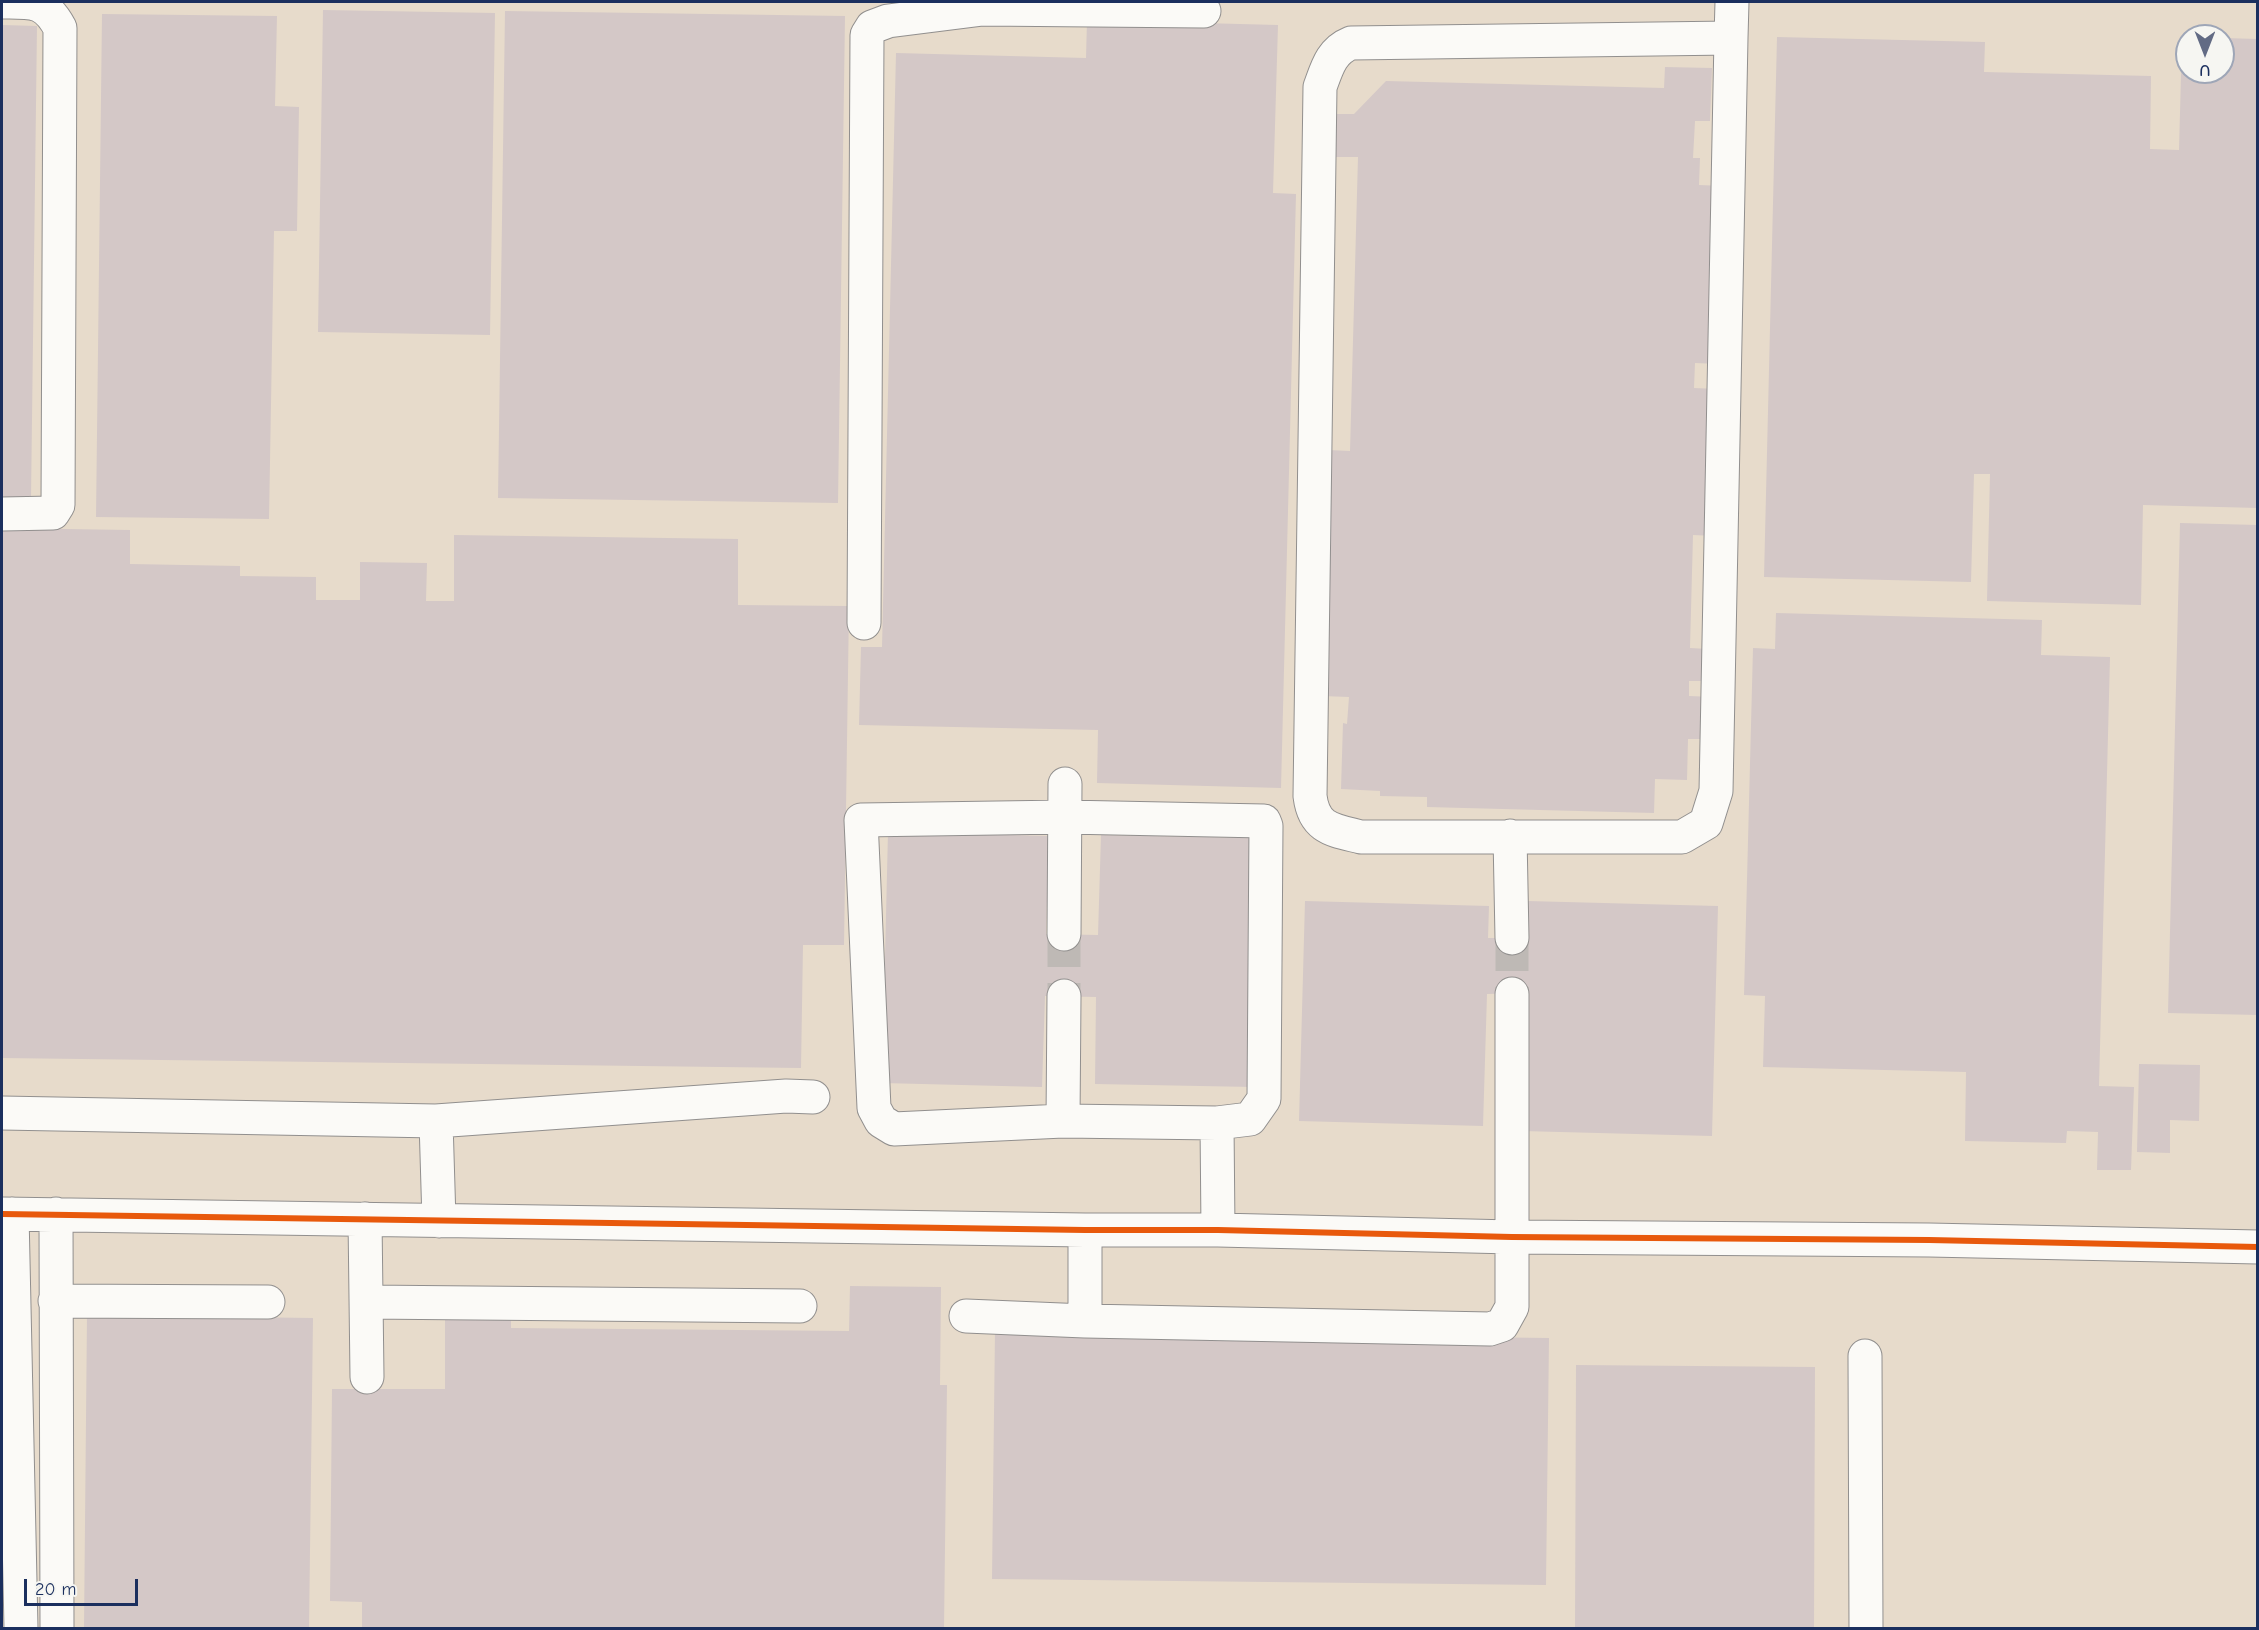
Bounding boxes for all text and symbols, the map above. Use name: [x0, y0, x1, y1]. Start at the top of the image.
north arrow: [2175, 24, 2235, 84]
text: U: [2200, 61, 2210, 79]
scale bar: [27, 1567, 141, 1605]
text: 20 m: [35, 1579, 76, 1600]

